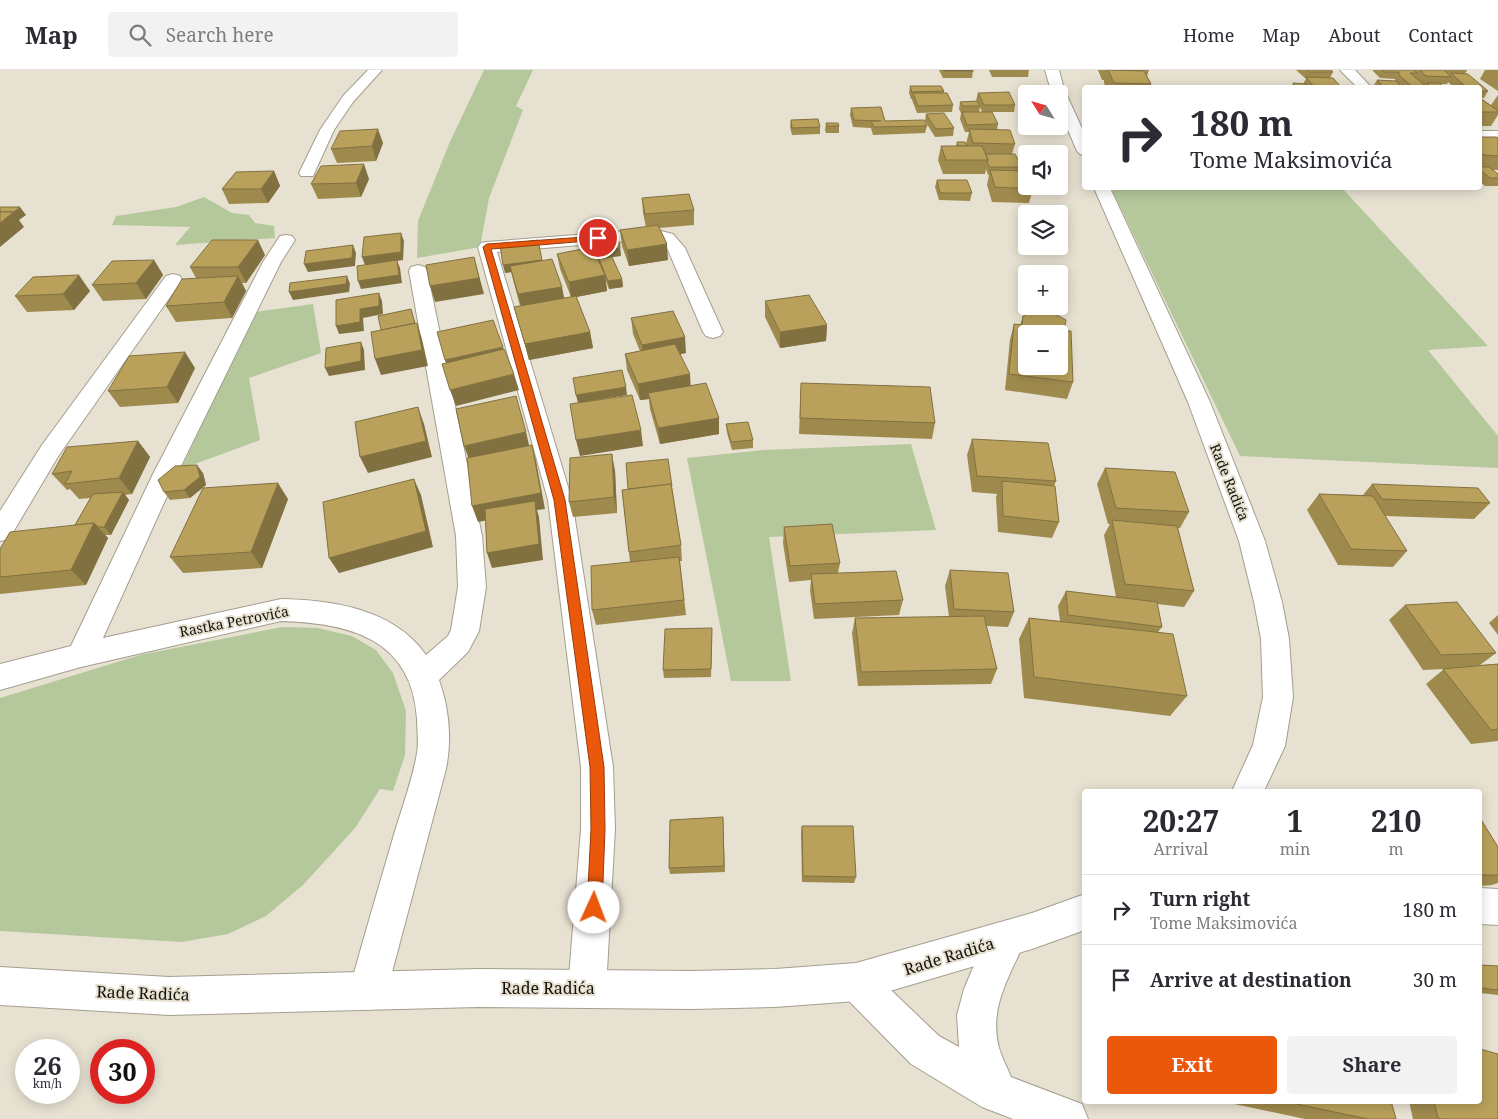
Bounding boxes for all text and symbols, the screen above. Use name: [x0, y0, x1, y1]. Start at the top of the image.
search box: [108, 12, 458, 57]
text: Map: [25, 18, 78, 51]
icon: search: [126, 21, 154, 49]
text: Search here: [166, 22, 274, 48]
text: Home: [1183, 23, 1234, 47]
text: Map: [1262, 23, 1300, 47]
text: About: [1328, 23, 1380, 47]
text: Contact: [1408, 23, 1473, 47]
north arrow: [1018, 85, 1068, 135]
map controls: [1018, 85, 1068, 375]
text: 180 m: [1190, 99, 1293, 146]
icon: right: [1107, 105, 1172, 170]
text: Tome Maksimovića: [1190, 144, 1393, 174]
button: sound: [1018, 145, 1068, 195]
button: layers: [1018, 205, 1068, 255]
pin: [577, 217, 619, 259]
icon: arrive: [584, 224, 612, 252]
button: +: [1018, 265, 1068, 315]
button: −: [1018, 325, 1068, 375]
street label: Rade Radića: [1206, 441, 1254, 524]
street label: Rastka Petrovića: [178, 601, 290, 641]
text: 20:27: [1142, 800, 1219, 841]
text: 1: [1287, 800, 1303, 841]
text: 210: [1371, 800, 1422, 841]
text: Arrival: [1154, 838, 1208, 860]
text: min: [1280, 838, 1310, 860]
text: m: [1389, 838, 1404, 860]
position arrow: [567, 881, 619, 933]
text: Turn right: [1150, 886, 1250, 912]
icon: right: [1107, 896, 1135, 924]
text: 180 m: [1402, 897, 1457, 923]
text: Tome Maksimovića: [1150, 912, 1297, 934]
street label: Rade Radića: [901, 932, 997, 980]
icon: arrive: [1107, 966, 1135, 994]
text: Arrive at destination: [1150, 967, 1352, 993]
text: 30 m: [1413, 967, 1457, 993]
street label: Rade Radića: [501, 977, 595, 999]
street label: Rade Radića: [96, 980, 190, 1006]
button: Exit: [1107, 1036, 1277, 1094]
button: Share: [1287, 1036, 1457, 1094]
speed limit sign: 30: [90, 1039, 155, 1104]
text: 26: [33, 1048, 62, 1082]
text: km/h: [33, 1075, 62, 1092]

